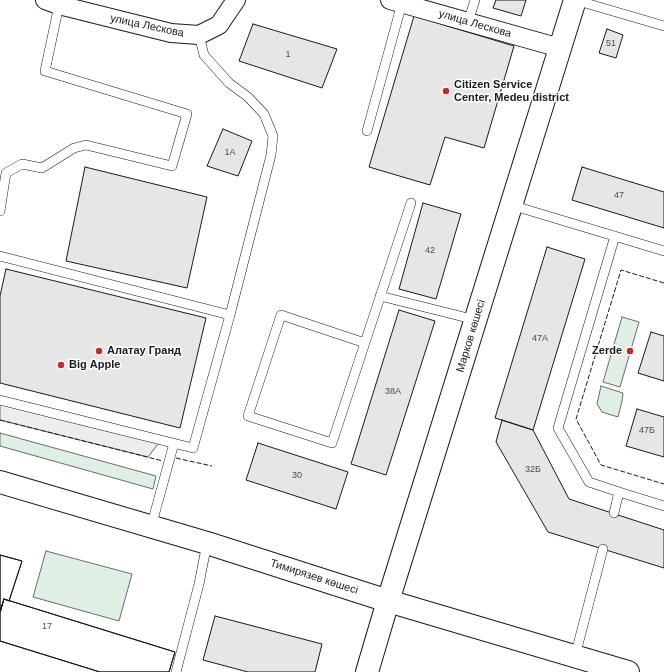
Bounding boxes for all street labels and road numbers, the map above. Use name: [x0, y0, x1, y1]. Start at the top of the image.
street label: улица Лескова: [437, 7, 513, 41]
street label: улица Лескова: [109, 12, 185, 40]
street label: Марков көшесі: [454, 298, 488, 374]
street label: Тимирязев көшесі: [268, 557, 360, 597]

